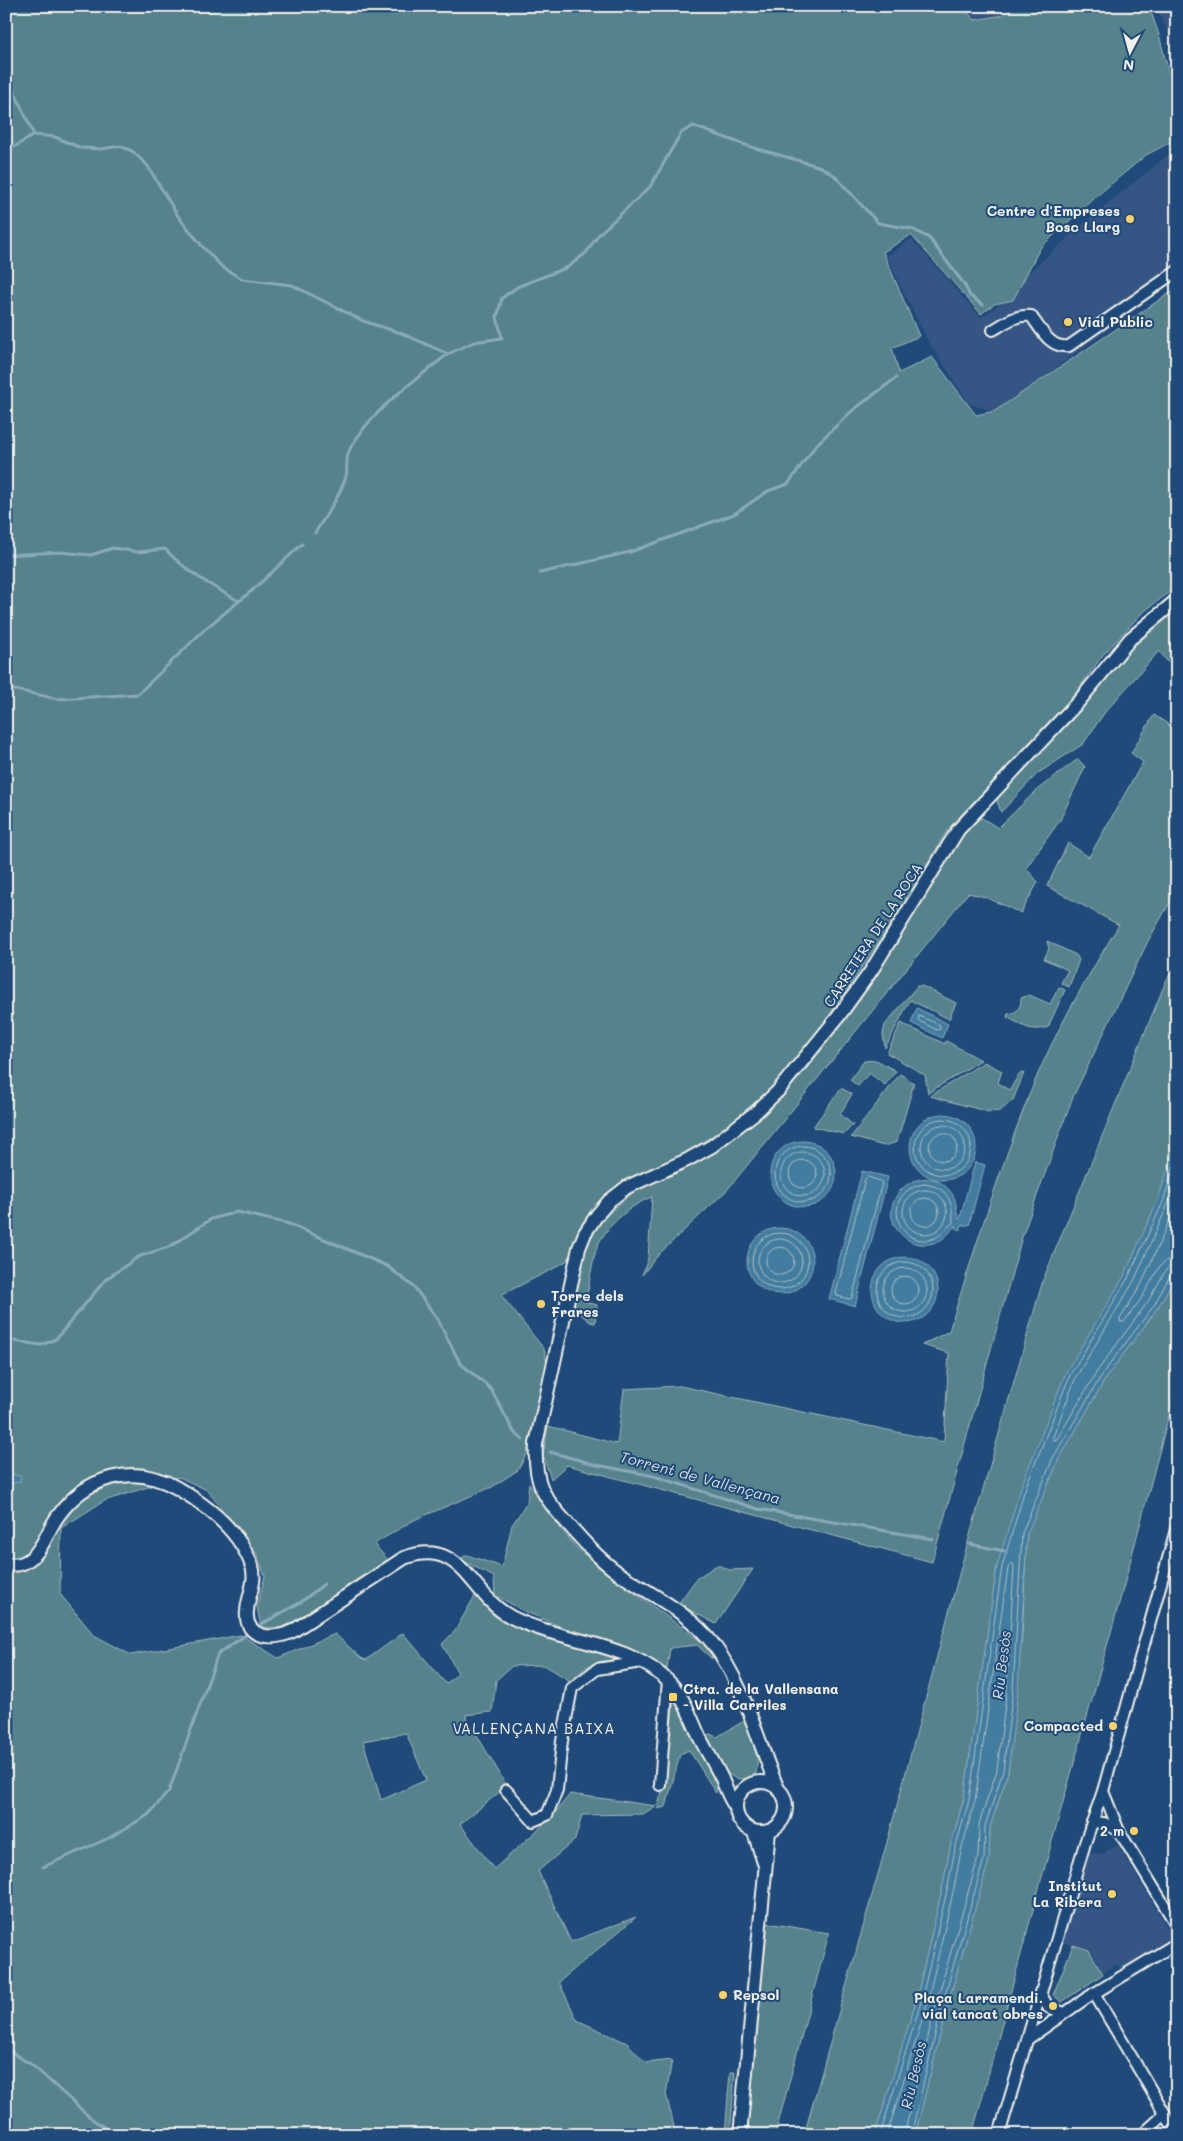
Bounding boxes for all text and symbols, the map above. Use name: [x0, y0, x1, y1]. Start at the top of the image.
north arrow: [1106, 28, 1156, 78]
text: N: [1122, 55, 1135, 75]
place label: Centre d'Empreses Bosc Llarg: [987, 201, 1120, 236]
marker: Centre d'Empreses Bosc Llarg: [1124, 213, 1136, 225]
place label: Vial Public: [1078, 312, 1153, 331]
marker: Vial Public: [1062, 316, 1074, 328]
street label: CARRETERA DE LA ROCA: [819, 859, 926, 1010]
place label: Torre dels Frares: [551, 1286, 624, 1321]
marker: Torre dels Frares: [535, 1298, 547, 1310]
water label: Torrent de Vallençana: [618, 1446, 783, 1508]
water label: Riu Besòs: [987, 1629, 1015, 1700]
place label: Ctra. de la Vallensana - Villa Carriles: [683, 1679, 839, 1714]
marker: Ctra. de la Vallensana - Villa Carriles: [667, 1691, 679, 1703]
place label: Compacted: [1024, 1716, 1103, 1735]
district label: VALLENÇANA BAIXA: [452, 1718, 616, 1738]
marker: Compacted: [1107, 1720, 1119, 1732]
place label: 2 m: [1100, 1821, 1124, 1840]
marker: 2 m: [1128, 1825, 1140, 1837]
place label: Institut La Ribera: [1033, 1876, 1102, 1911]
marker: Institut La Ribera: [1106, 1888, 1118, 1900]
place label: Repsol: [733, 1985, 779, 2004]
place label: Plaça Larramendi. vial tancat obres: [914, 1988, 1043, 2023]
marker: Repsol: [717, 1989, 729, 2001]
marker: Plaça Larramendi. vial tancat obres: [1047, 2000, 1059, 2012]
water label: Riu Besòs: [895, 2039, 931, 2111]

